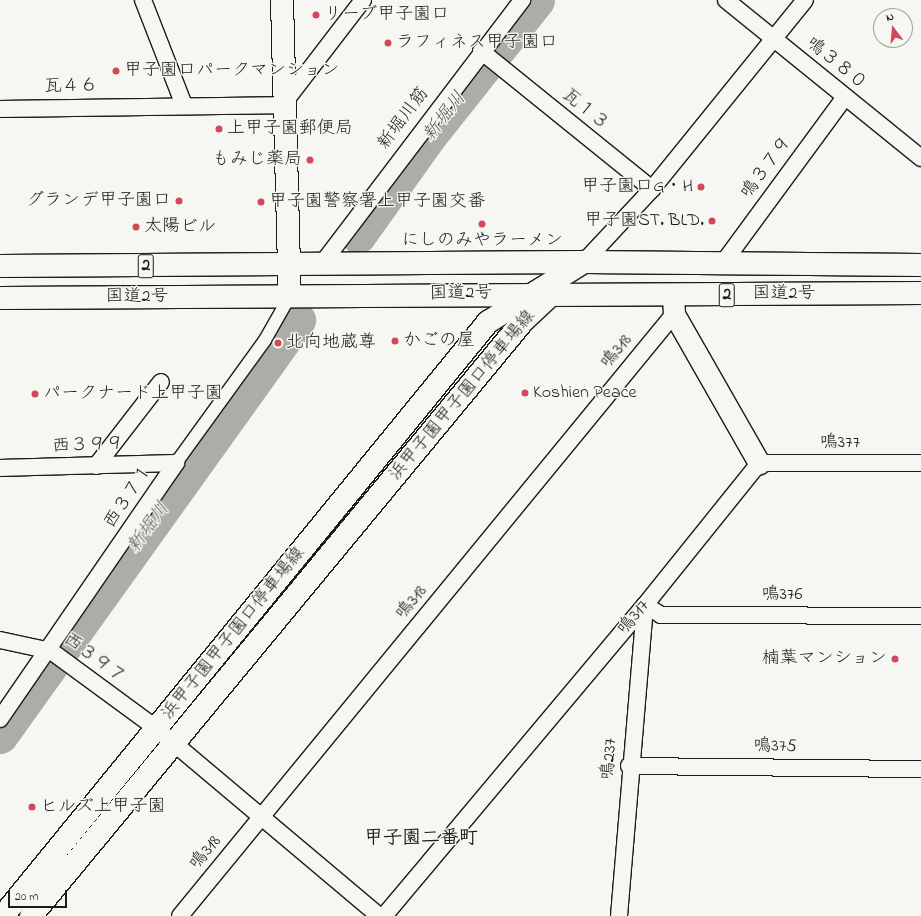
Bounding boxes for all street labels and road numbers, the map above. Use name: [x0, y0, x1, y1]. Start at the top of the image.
street label: 鳴３８０: [801, 33, 871, 95]
street label: 瓦４６: [44, 76, 98, 98]
street label: 新堀川筋: [374, 84, 434, 154]
street label: 瓦１３: [557, 85, 613, 135]
street label: 鳴３７９: [737, 133, 797, 203]
road number: 2: [137, 251, 155, 281]
road number: 2: [718, 280, 736, 310]
street label: 国道2号: [429, 283, 493, 305]
street label: 国道2号: [753, 283, 815, 305]
street label: 国道2号: [106, 286, 168, 308]
street label: 浜甲子園甲子園口停車場線: [385, 306, 541, 486]
street label: 鳴318: [597, 330, 637, 374]
street label: 鳴377: [820, 432, 860, 454]
street label: 西３９９: [52, 434, 124, 458]
street label: 西３７１: [100, 461, 158, 533]
street label: 浜甲子園甲子園口停車場線: [158, 543, 310, 725]
street label: 鳴318: [392, 581, 432, 625]
street label: 鳴376: [762, 584, 802, 606]
street label: 鳴317: [613, 596, 655, 640]
street label: 西３９７: [59, 629, 129, 689]
street label: 鳴375: [753, 736, 797, 758]
street label: 鳴237: [597, 737, 623, 781]
street label: 鳴318: [186, 832, 226, 874]

